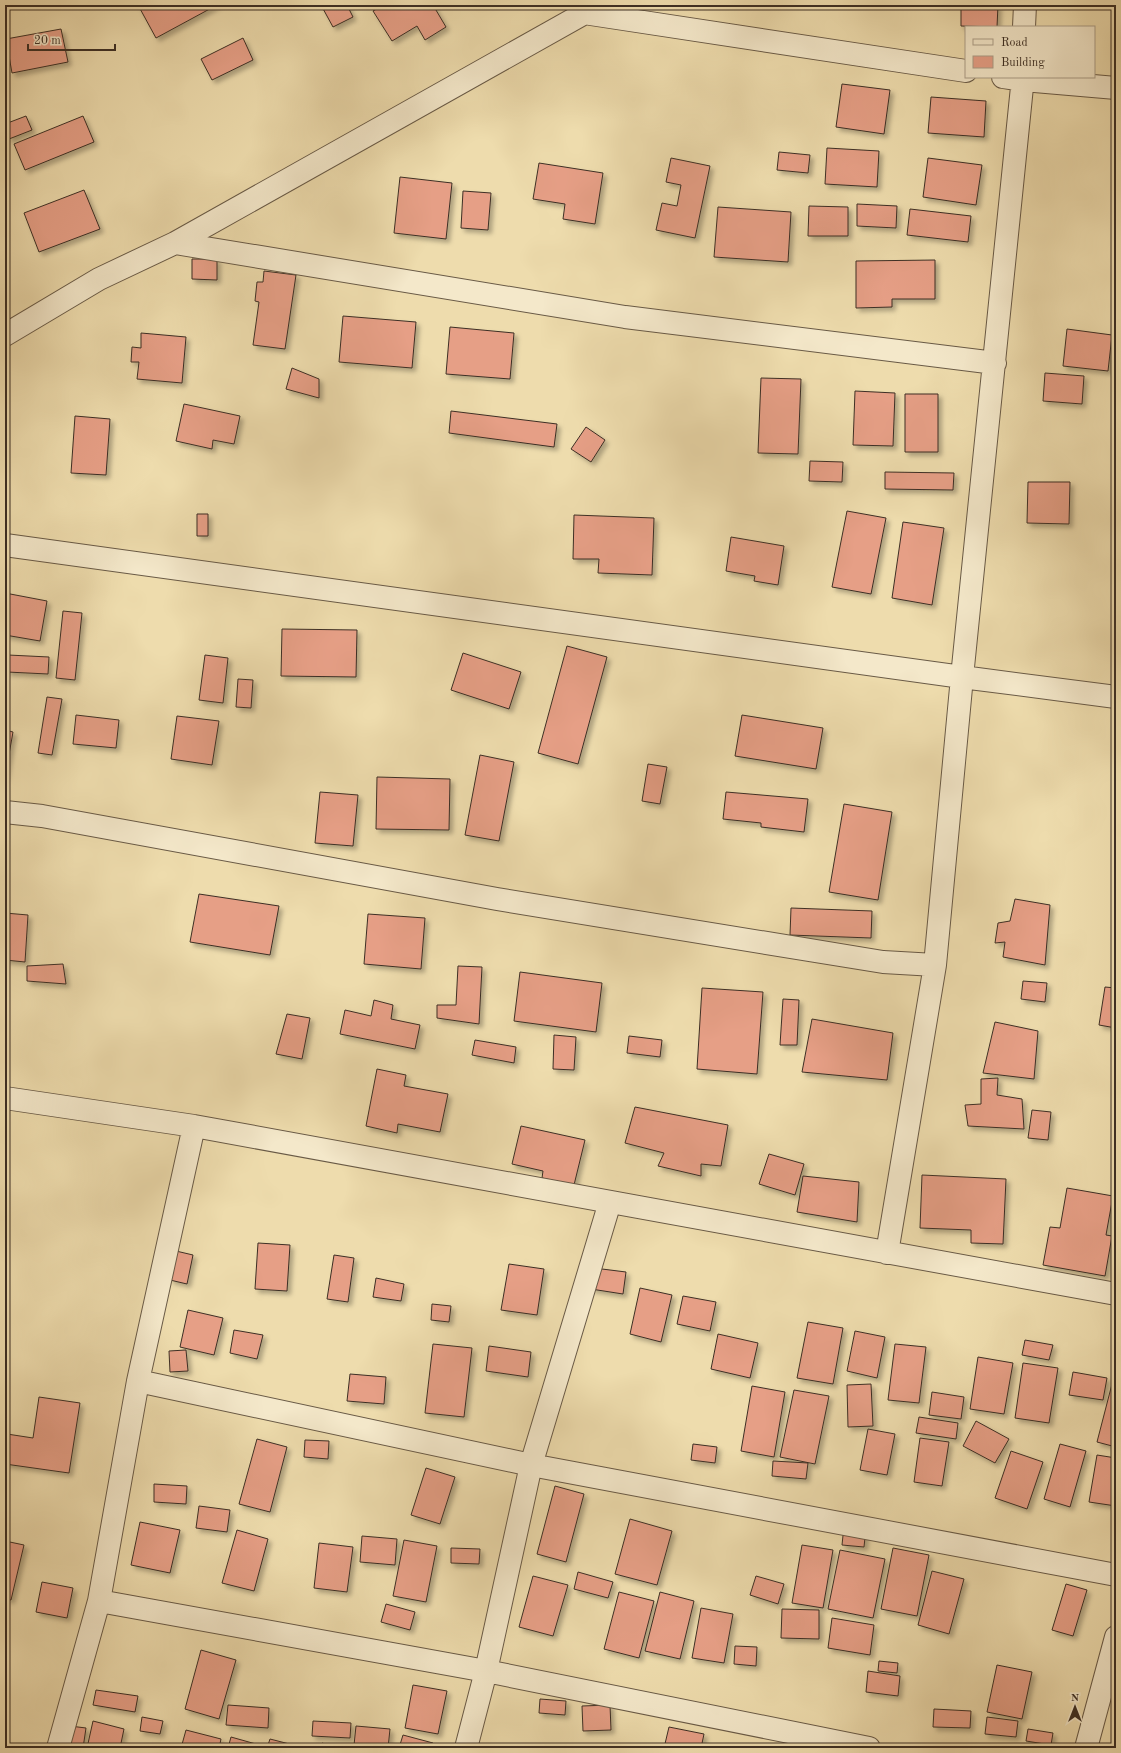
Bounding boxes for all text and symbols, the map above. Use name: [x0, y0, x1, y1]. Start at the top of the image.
scale bar: [28, 26, 115, 52]
legend: [965, 26, 1095, 78]
text: 20 m: [34, 35, 61, 47]
text: Road: [1001, 37, 1028, 49]
text: Building: [1001, 57, 1045, 69]
north arrow: [1055, 1687, 1095, 1727]
text: N: [1071, 1693, 1080, 1704]

